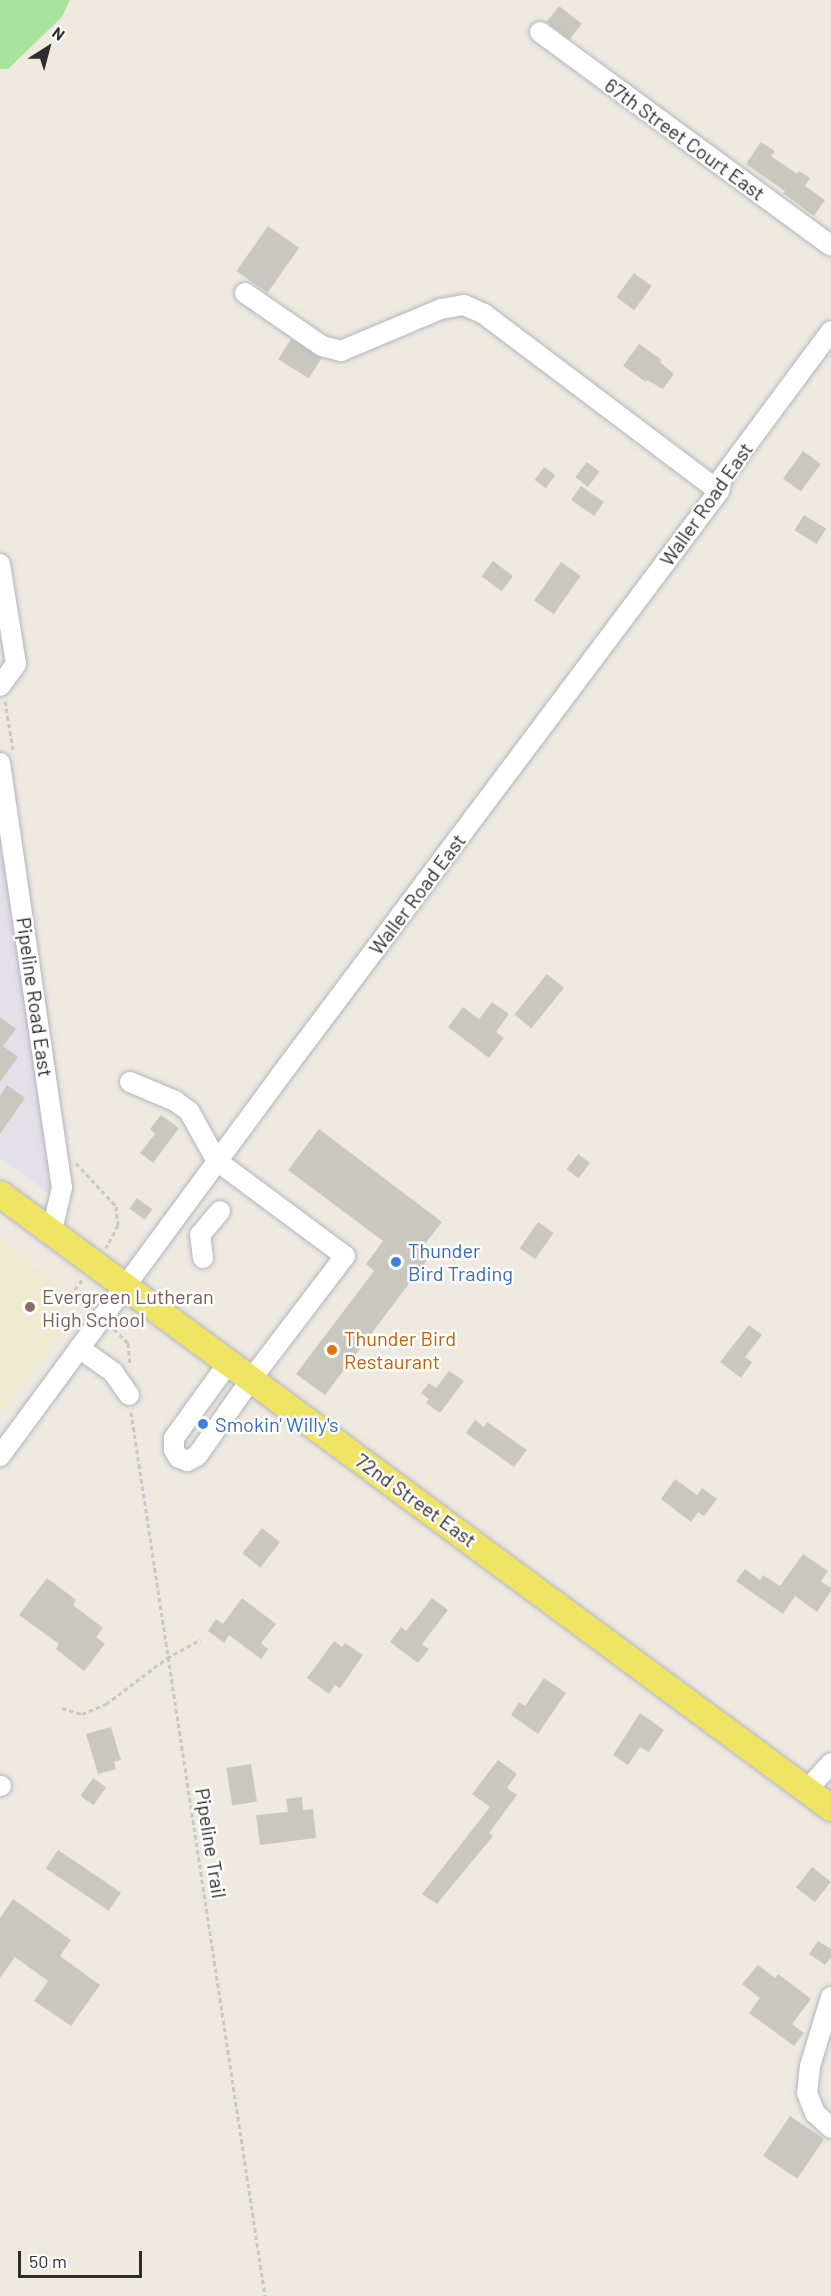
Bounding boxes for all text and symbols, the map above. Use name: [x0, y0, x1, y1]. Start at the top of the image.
north arrow: [18, 18, 78, 78]
text: N: [49, 22, 69, 44]
street label: 67th Street Court East: [600, 73, 770, 205]
street label: Waller Road East: [654, 438, 758, 570]
street label: Waller Road East: [364, 829, 470, 959]
street label: Pipeline Road East: [12, 916, 58, 1078]
place label: Thunder Bird Trading: [408, 1238, 513, 1285]
marker: Thunder Bird Trading: [389, 1255, 403, 1269]
place label: Evergreen Lutheran High School: [42, 1284, 214, 1331]
marker: Evergreen Lutheran High School: [23, 1300, 37, 1314]
place label: Thunder Bird Restaurant: [344, 1326, 456, 1373]
marker: Thunder Bird Restaurant: [325, 1343, 339, 1357]
place label: Smokin' Willy's: [215, 1412, 339, 1436]
marker: Smokin' Willy's: [196, 1417, 210, 1431]
street label: 72nd Street East: [351, 1448, 481, 1552]
street label: Pipeline Trail: [190, 1786, 232, 1900]
scale bar: [21, 2239, 146, 2277]
text: 50 m: [29, 2250, 67, 2272]

